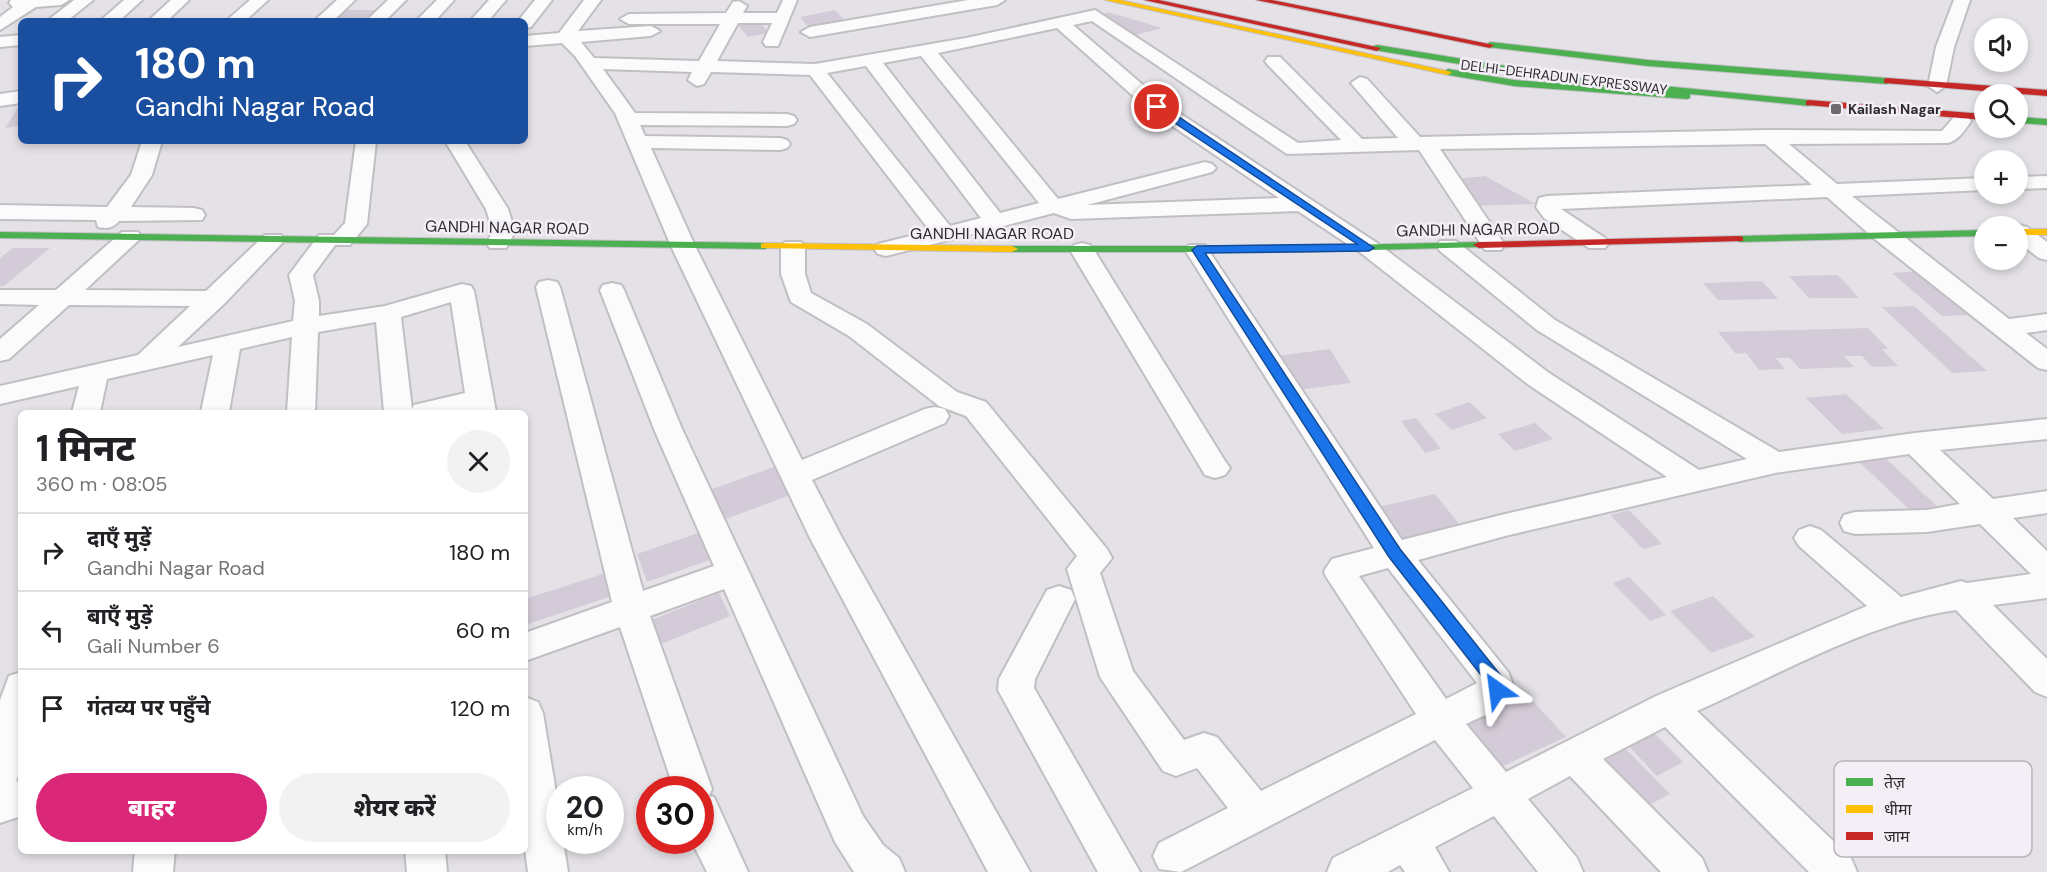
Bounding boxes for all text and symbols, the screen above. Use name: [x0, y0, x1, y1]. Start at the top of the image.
map controls: [1974, 18, 2028, 270]
button: sound: [1974, 18, 2028, 72]
text: 180 m: [135, 36, 256, 91]
icon: right: [36, 42, 114, 120]
street label: DELHI-DEHRADUN EXPRESSWAY: [1460, 55, 1668, 99]
pin: [1131, 81, 1182, 132]
button: search: [1974, 84, 2028, 138]
text: Gandhi Nagar Road: [135, 89, 375, 124]
icon: arrive: [1140, 90, 1173, 123]
place label: Kailash Nagar: [1848, 100, 1941, 118]
marker: Kailash Nagar: [1829, 102, 1843, 116]
button: +: [1974, 150, 2028, 204]
street label: GANDHI NAGAR ROAD: [425, 216, 589, 239]
button: −: [1974, 216, 2028, 270]
street label: GANDHI NAGAR ROAD: [1396, 218, 1560, 241]
street label: GANDHI NAGAR ROAD: [910, 223, 1074, 244]
text: 1 मिनट: [36, 425, 135, 472]
button: close: [447, 430, 510, 493]
text: 360 m · 08:05: [36, 471, 168, 497]
text: दाएँ मुड़ें: [87, 524, 151, 553]
icon: right: [36, 536, 69, 569]
text: 180 m: [449, 538, 510, 567]
text: Gandhi Nagar Road: [87, 555, 265, 581]
text: बाएँ मुड़ें: [87, 602, 153, 631]
icon: left: [36, 614, 69, 647]
text: 60 m: [456, 616, 510, 645]
text: Gali Number 6: [87, 633, 220, 659]
position arrow: [1465, 658, 1529, 722]
icon: arrive: [36, 692, 69, 725]
text: गंतव्य पर पहुँचे: [87, 693, 210, 722]
text: 120 m: [450, 694, 510, 723]
legend: [1834, 761, 2032, 857]
text: तेज़: [1884, 772, 1906, 793]
button: बाहर: [36, 773, 267, 842]
button: शेयर करें: [279, 773, 510, 842]
speed limit sign: 30: [636, 776, 714, 854]
text: 20: [566, 788, 604, 827]
text: धीमा: [1884, 799, 1913, 820]
text: km/h: [567, 820, 603, 840]
text: जाम: [1884, 826, 1910, 847]

